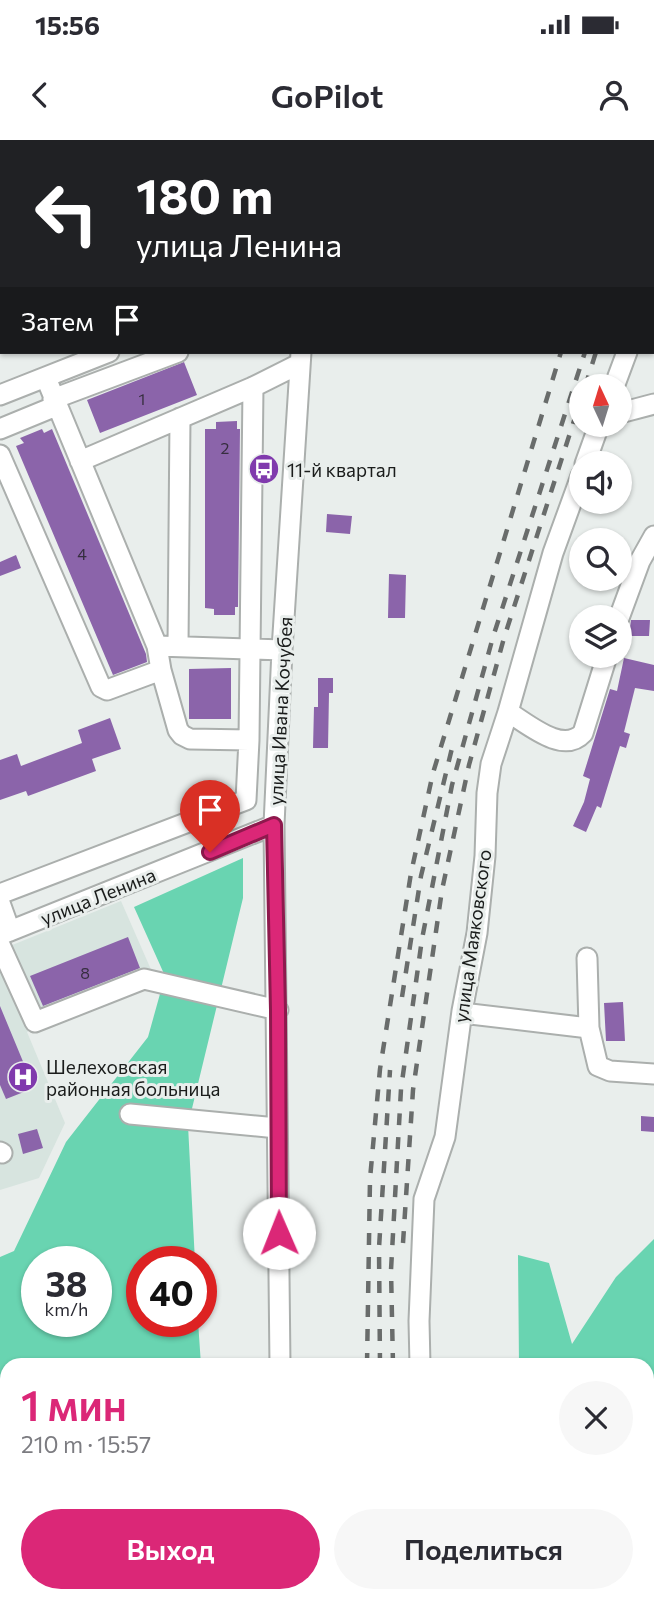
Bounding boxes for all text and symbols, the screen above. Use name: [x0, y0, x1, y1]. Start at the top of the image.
text: 15:56: [35, 9, 100, 40]
text: GoPilot: [271, 75, 383, 115]
icon: back: [21, 76, 59, 114]
icon: person: [595, 76, 633, 114]
text: 180 m: [136, 164, 273, 224]
icon: left: [21, 168, 112, 259]
text: улица Ленина: [136, 224, 342, 264]
icon: arrive: [108, 301, 146, 339]
text: Затем: [21, 305, 94, 336]
north arrow: [569, 374, 632, 438]
map controls: [569, 374, 632, 668]
house number: 1: [139, 389, 145, 408]
house number: 2: [221, 438, 230, 457]
button: sound: [569, 451, 632, 514]
bus stop icon: 11-й квартал: [247, 452, 281, 486]
place label: 11-й квартал: [287, 458, 397, 481]
button: search: [569, 528, 632, 591]
house number: 4: [77, 544, 87, 563]
button: layers: [569, 605, 632, 668]
street label: улица Ивана Кочубея: [264, 616, 296, 806]
pin: [180, 780, 240, 852]
icon: arrive: [191, 791, 229, 829]
street label: улица Маяковского: [448, 848, 496, 1024]
street label: улица Ленина: [37, 862, 159, 930]
house number: 8: [80, 963, 90, 982]
place label: Шелеховская районная больница: [46, 1055, 220, 1100]
hospital icon: Шелеховская районная больница: [6, 1060, 40, 1094]
position arrow: [242, 1196, 316, 1270]
speed limit sign: 40: [126, 1246, 217, 1337]
text: 38: [45, 1261, 88, 1304]
text: km/h: [45, 1298, 88, 1320]
text: 1 мин: [21, 1378, 127, 1430]
button: close: [559, 1381, 633, 1455]
text: 210 m · 15:57: [21, 1430, 151, 1458]
button: Выход: [21, 1509, 320, 1589]
button: Поделиться: [334, 1509, 633, 1589]

